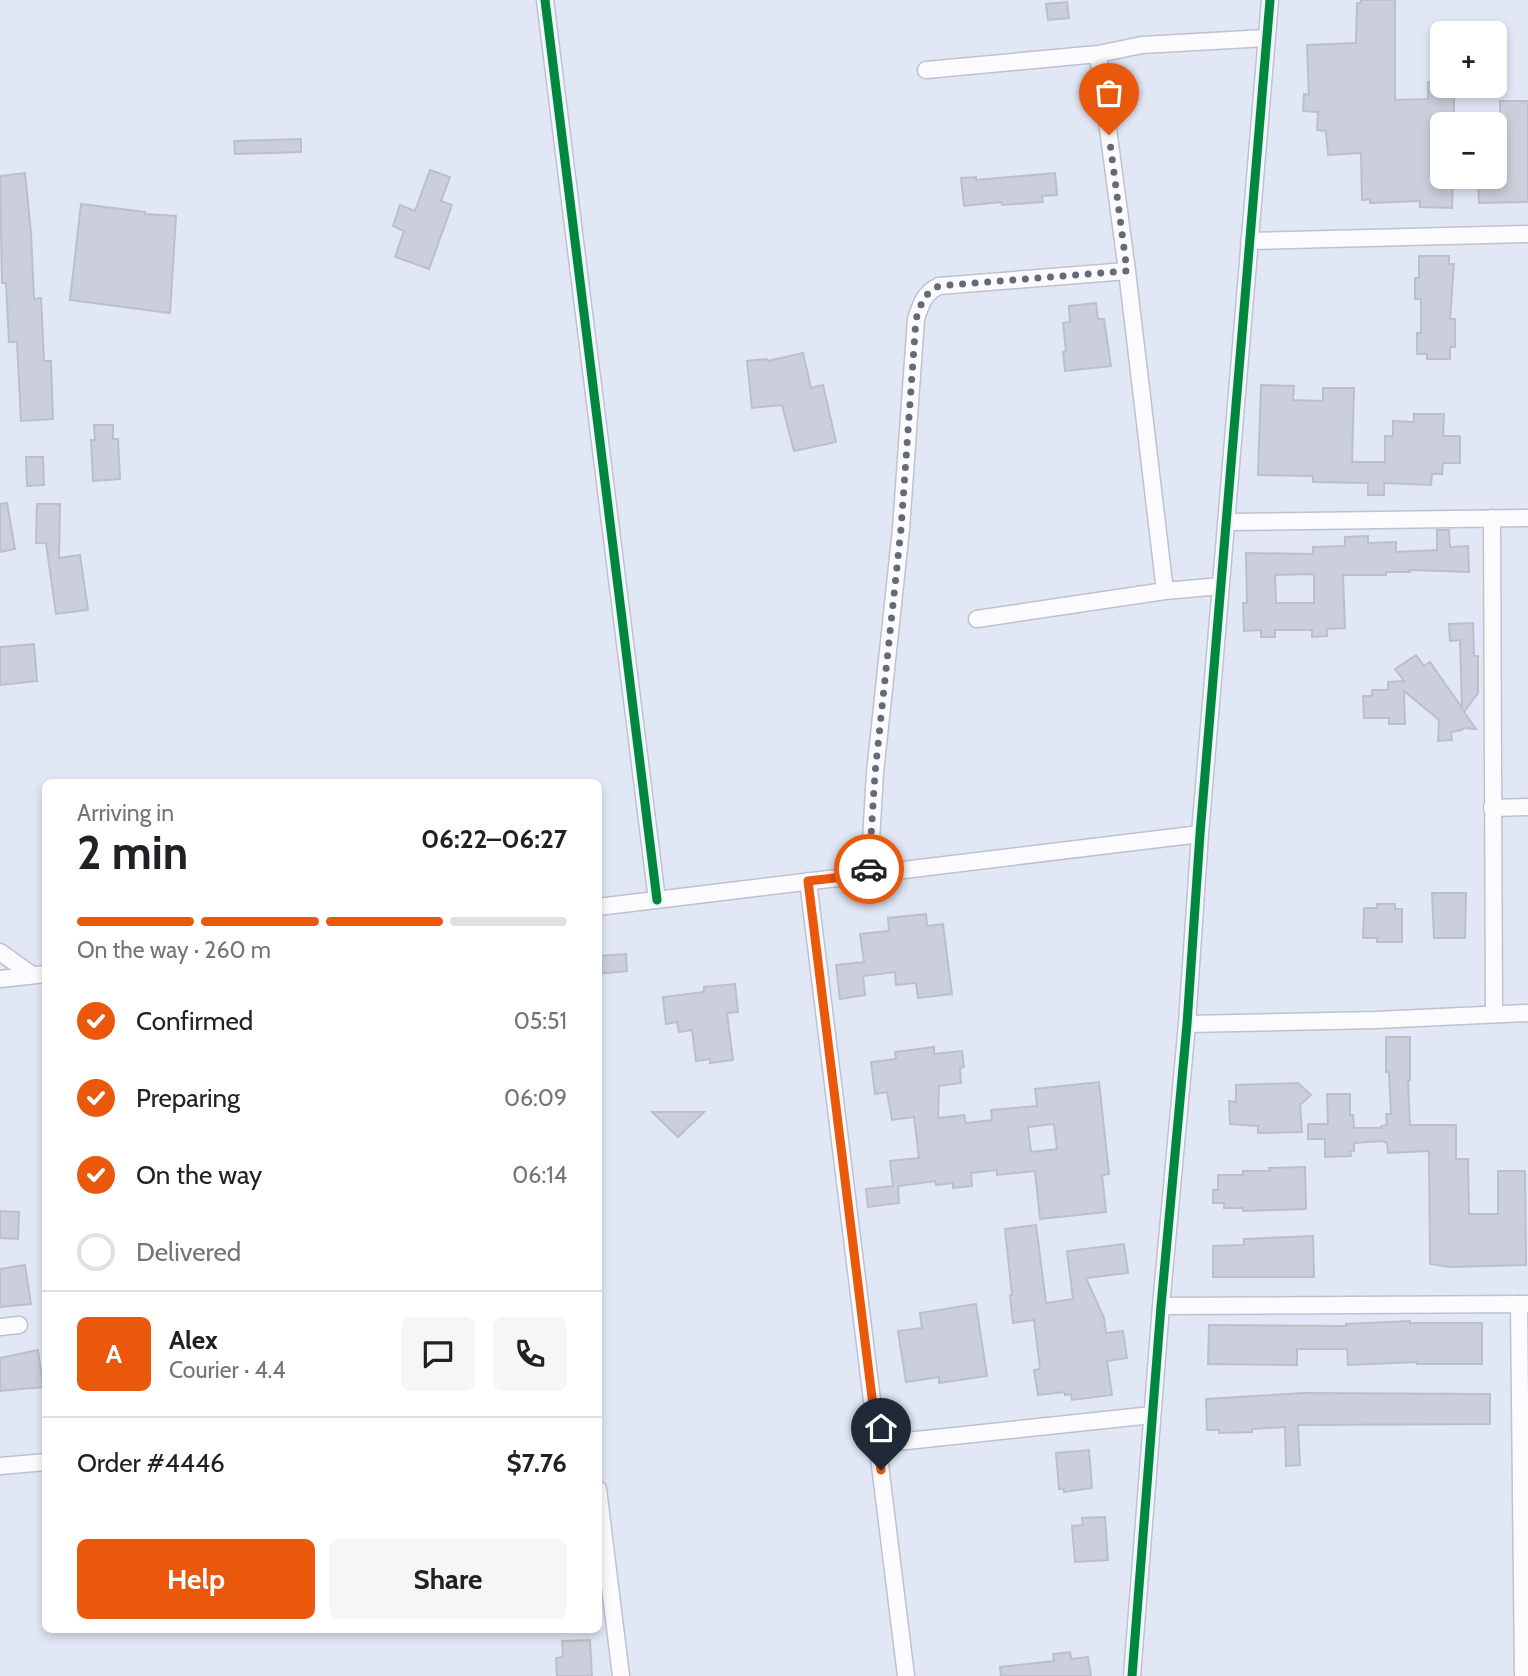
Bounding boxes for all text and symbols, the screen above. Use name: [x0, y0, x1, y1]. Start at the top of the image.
map controls: [1430, 21, 1507, 189]
button: +: [1430, 21, 1507, 98]
pin: [1079, 63, 1139, 135]
icon: bag: [1090, 74, 1128, 112]
button: −: [1430, 112, 1507, 189]
text: Arriving in: [77, 799, 174, 827]
text: 06:22–06:27: [421, 823, 567, 855]
text: 2 min: [77, 825, 188, 881]
courier: [834, 834, 904, 904]
icon: car: [850, 850, 888, 888]
text: On the way · 260 m: [77, 936, 271, 964]
icon: check: [77, 1002, 115, 1040]
text: Confirmed: [136, 1005, 253, 1037]
text: 05:51: [514, 1007, 567, 1035]
icon: check: [77, 1079, 115, 1117]
text: Preparing: [136, 1082, 240, 1114]
text: 06:09: [504, 1084, 567, 1112]
icon: check: [77, 1156, 115, 1194]
text: On the way: [136, 1159, 262, 1191]
text: 06:14: [512, 1161, 567, 1189]
text: Delivered: [136, 1236, 241, 1268]
button: chat: [401, 1317, 475, 1391]
button: phone: [493, 1317, 567, 1391]
text: Alex: [169, 1324, 218, 1356]
text: A: [106, 1338, 122, 1370]
text: Courier · 4.4: [169, 1356, 286, 1384]
pin: [851, 1398, 911, 1470]
icon: home: [862, 1409, 900, 1447]
text: Order #4446: [77, 1447, 225, 1479]
text: $7.76: [506, 1447, 567, 1479]
button: Help: [77, 1539, 315, 1619]
button: Share: [329, 1539, 567, 1619]

